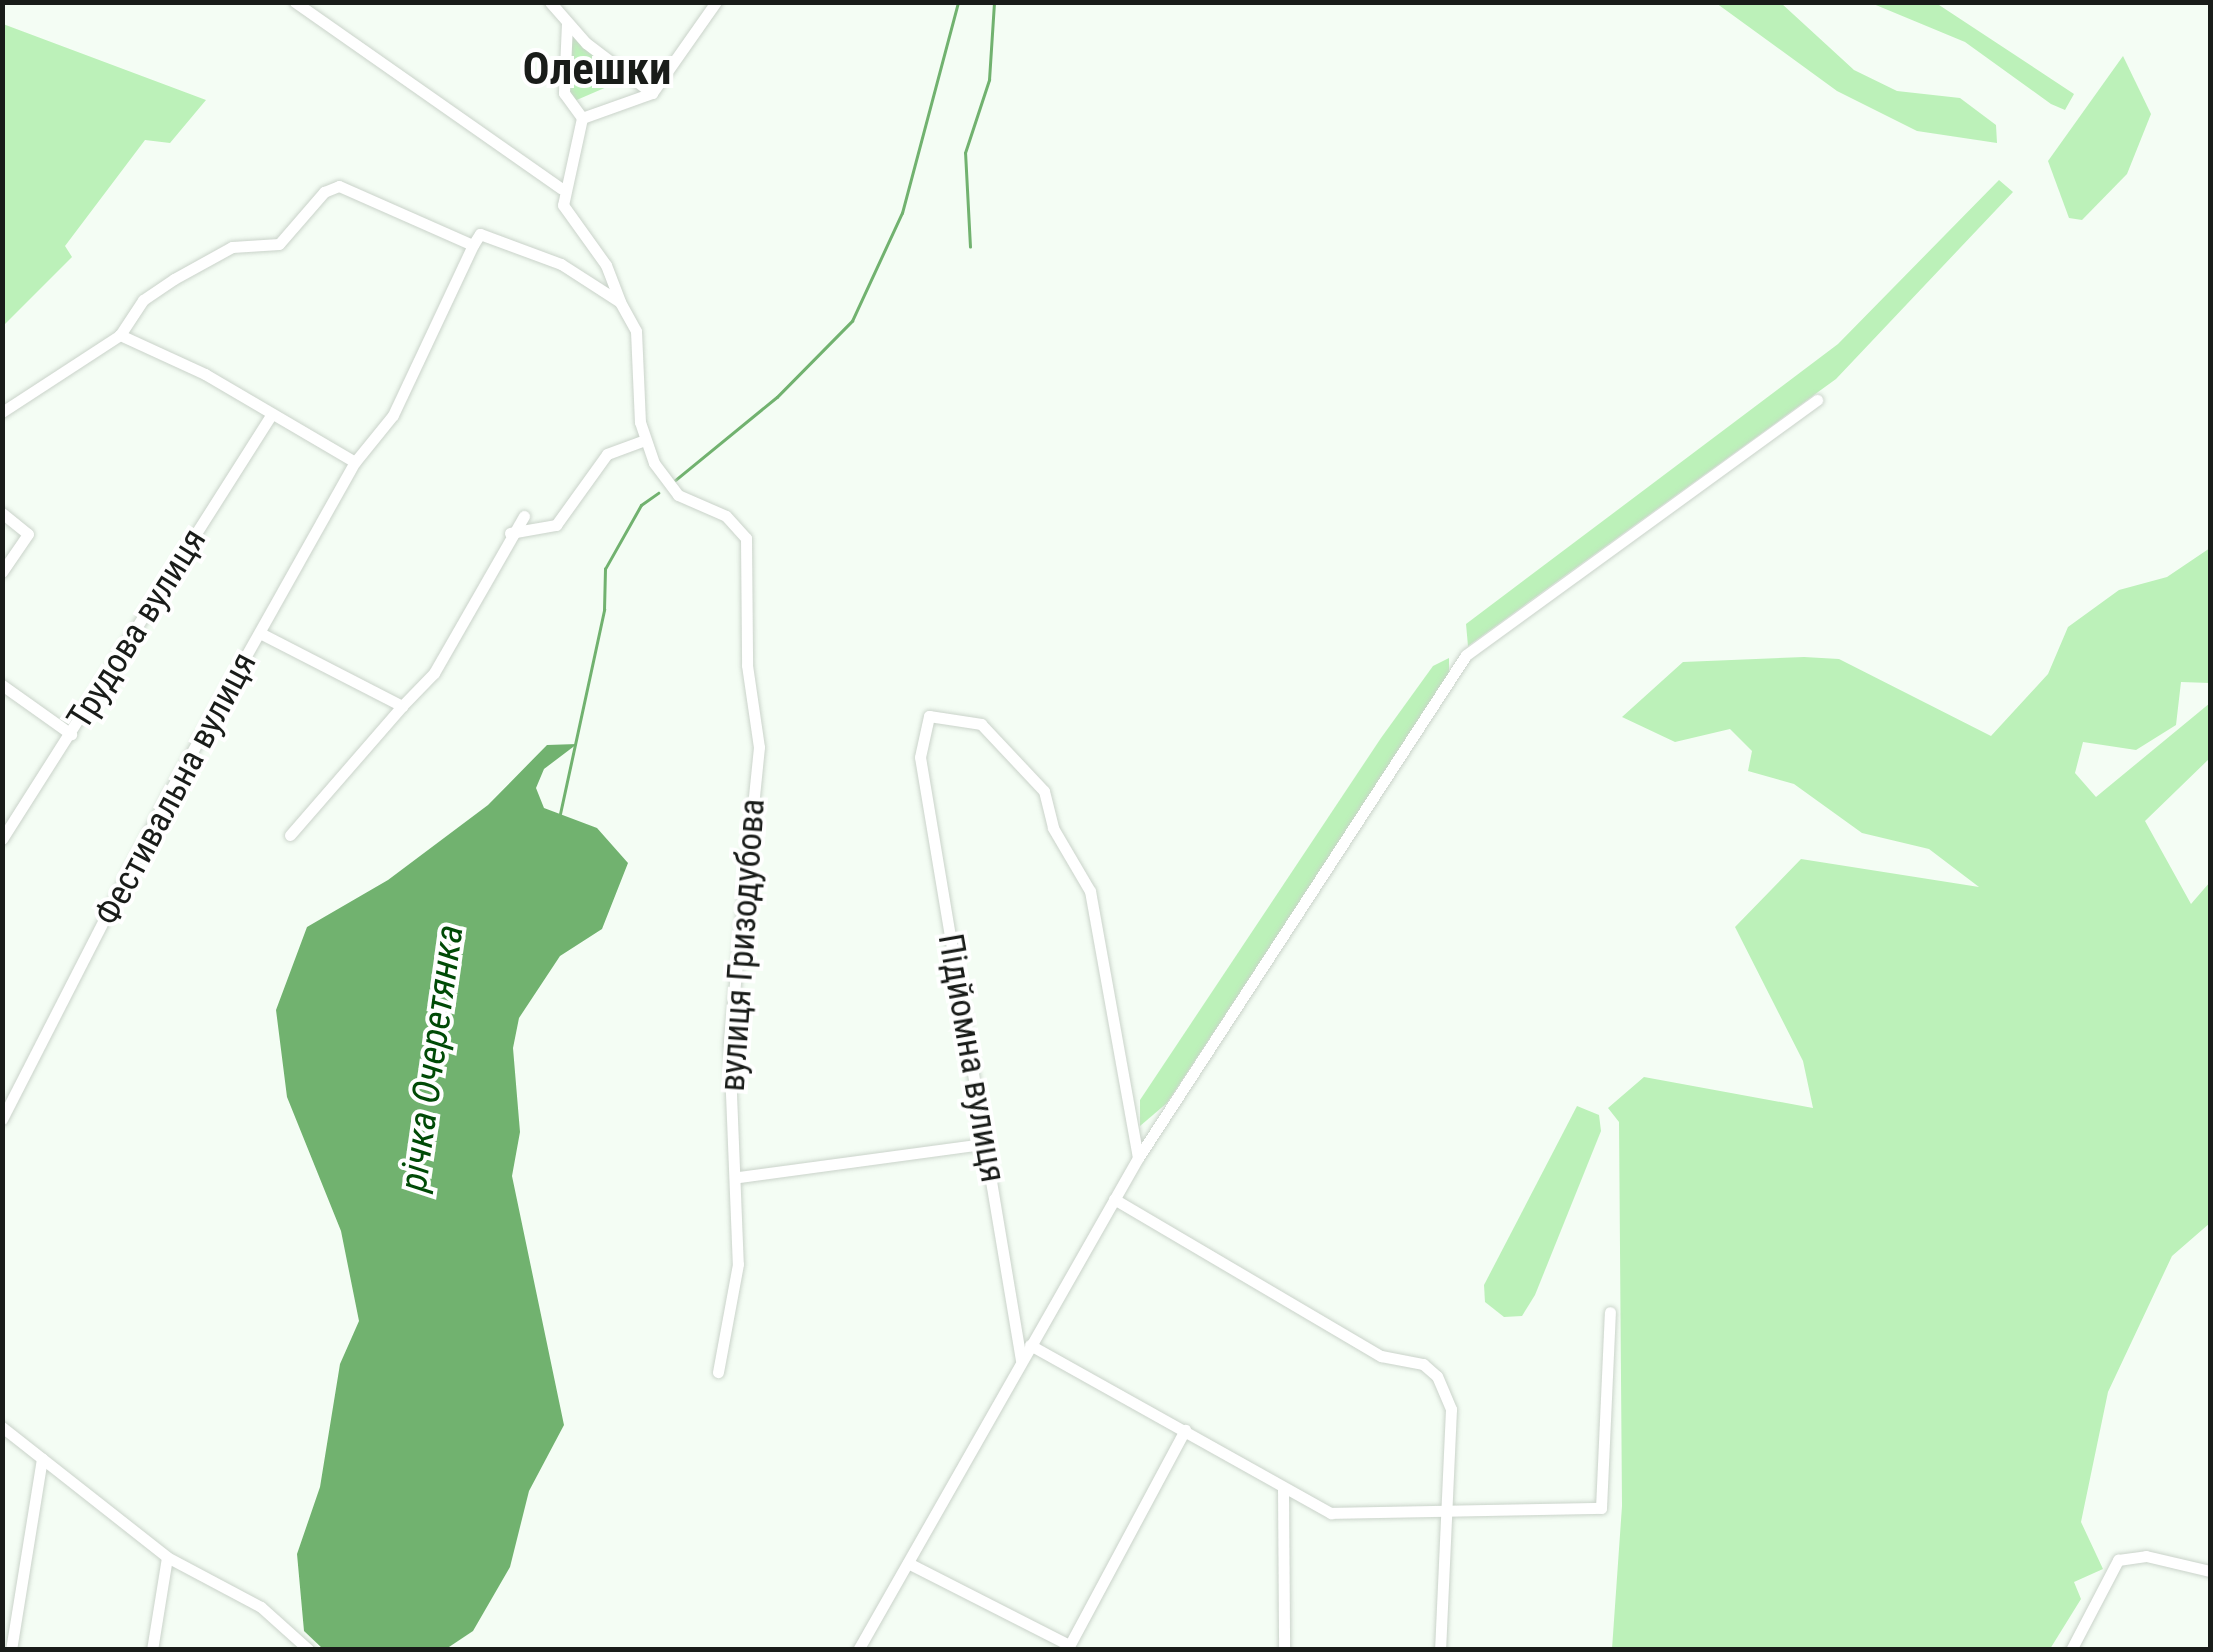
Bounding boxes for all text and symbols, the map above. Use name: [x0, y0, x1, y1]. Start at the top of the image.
district label: Олешки: [523, 42, 671, 96]
street label: Трудова вулиця: [59, 521, 215, 737]
street label: Фестивальна вулиця: [86, 645, 266, 933]
street label: вулиця Гризодубова: [712, 797, 774, 1093]
water label: річка Очеретянка: [391, 922, 473, 1194]
street label: Підйомна вулиця: [928, 930, 1014, 1186]

